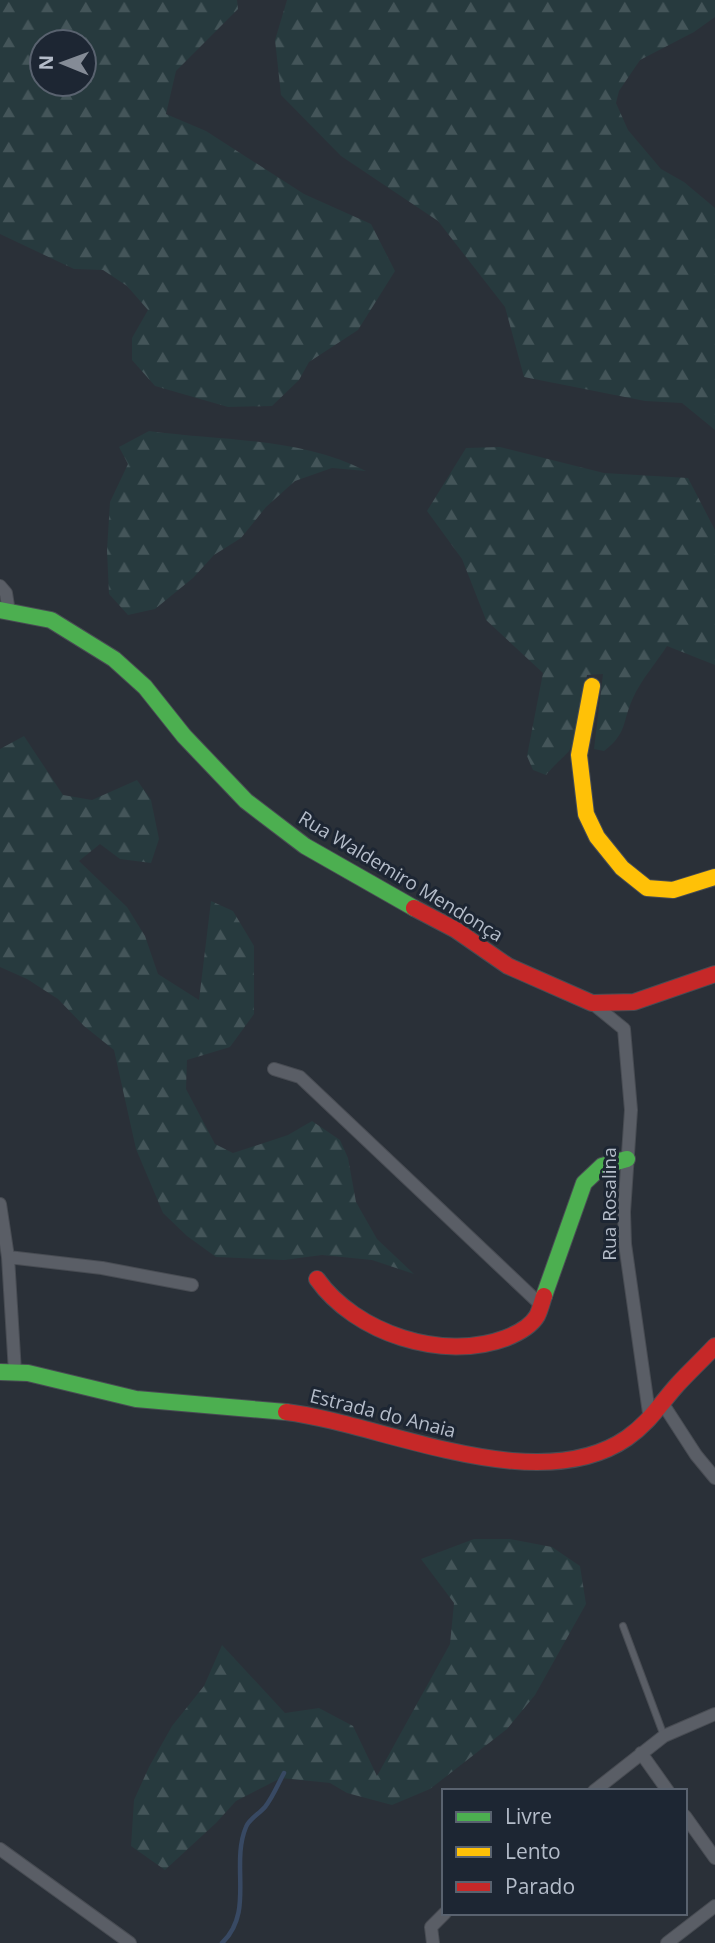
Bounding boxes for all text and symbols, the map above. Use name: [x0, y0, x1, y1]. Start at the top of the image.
north arrow: [28, 28, 98, 98]
text: N: [33, 55, 59, 71]
street label: Rua Waldemiro Mendonça: [294, 805, 508, 947]
street label: Rua Rosalina: [596, 1147, 622, 1261]
street label: Estrada do Anaia: [307, 1382, 459, 1444]
legend: [442, 1789, 687, 1915]
text: Livre: [505, 1802, 552, 1830]
text: Lento: [505, 1837, 561, 1865]
text: Parado: [505, 1872, 575, 1900]

